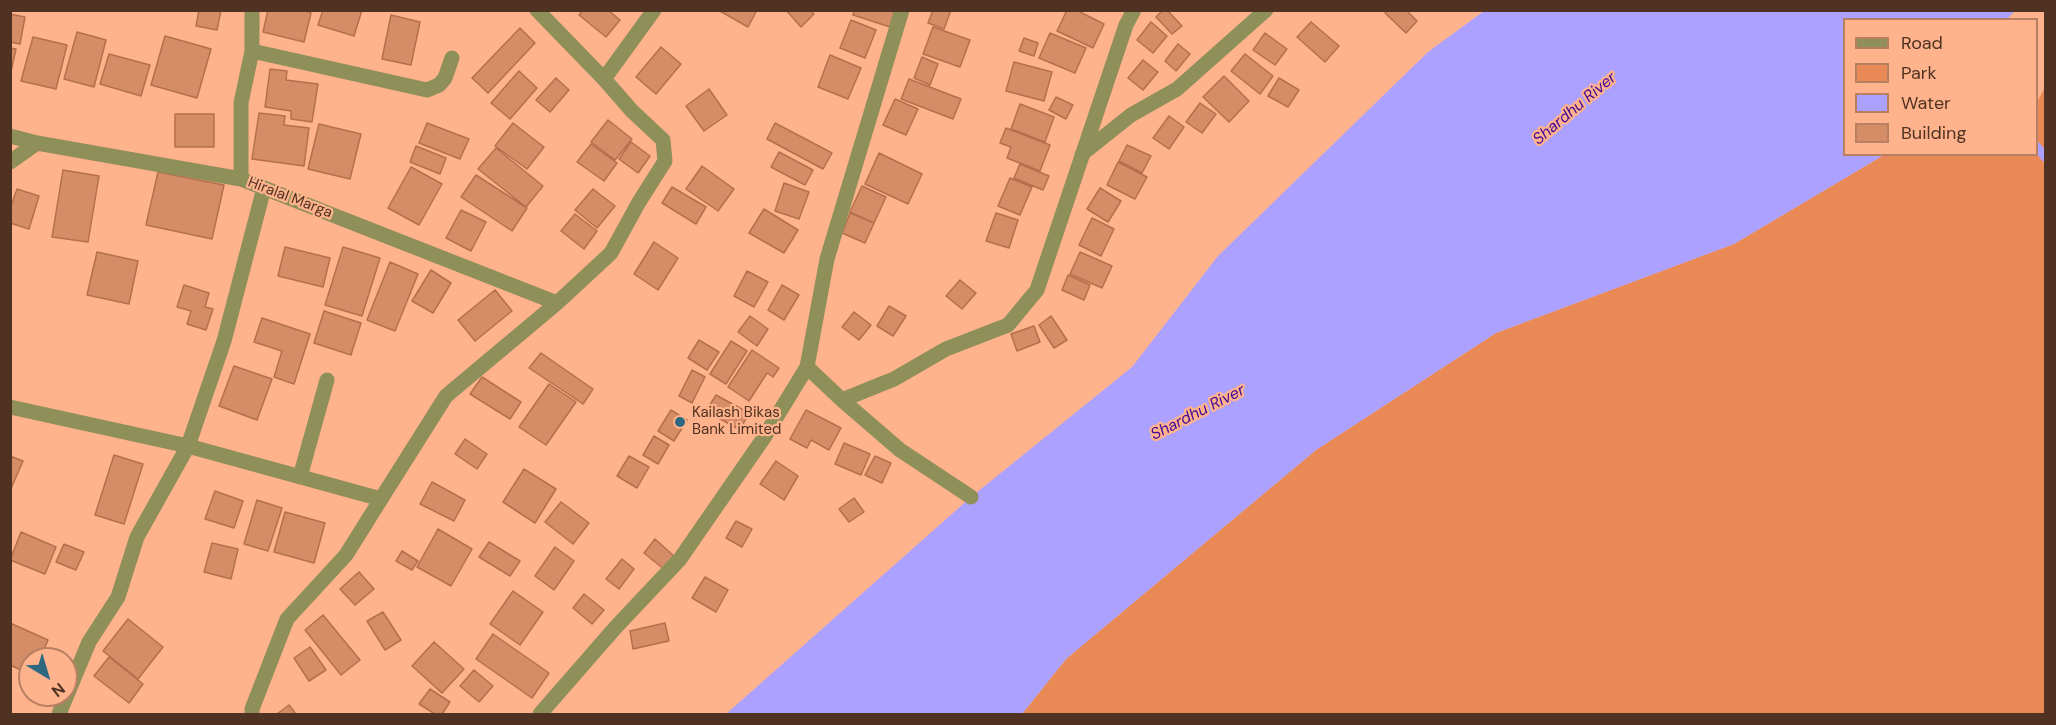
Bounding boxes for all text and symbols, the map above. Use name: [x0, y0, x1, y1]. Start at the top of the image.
legend: [1843, 18, 2038, 156]
text: Road: [1901, 31, 1943, 55]
text: Park: [1901, 61, 1937, 85]
water label: Shardhu River: [1529, 69, 1621, 149]
text: Water: [1901, 91, 1951, 115]
text: Building: [1901, 121, 1966, 145]
street label: Hiralal Marga: [245, 174, 335, 222]
water label: Shardhu River: [1148, 381, 1248, 445]
place label: Kailash Bikas Bank Limited: [692, 404, 781, 439]
marker: Kailash Bikas Bank Limited: [673, 415, 687, 429]
north arrow: [18, 647, 78, 707]
text: N: [47, 678, 69, 702]

